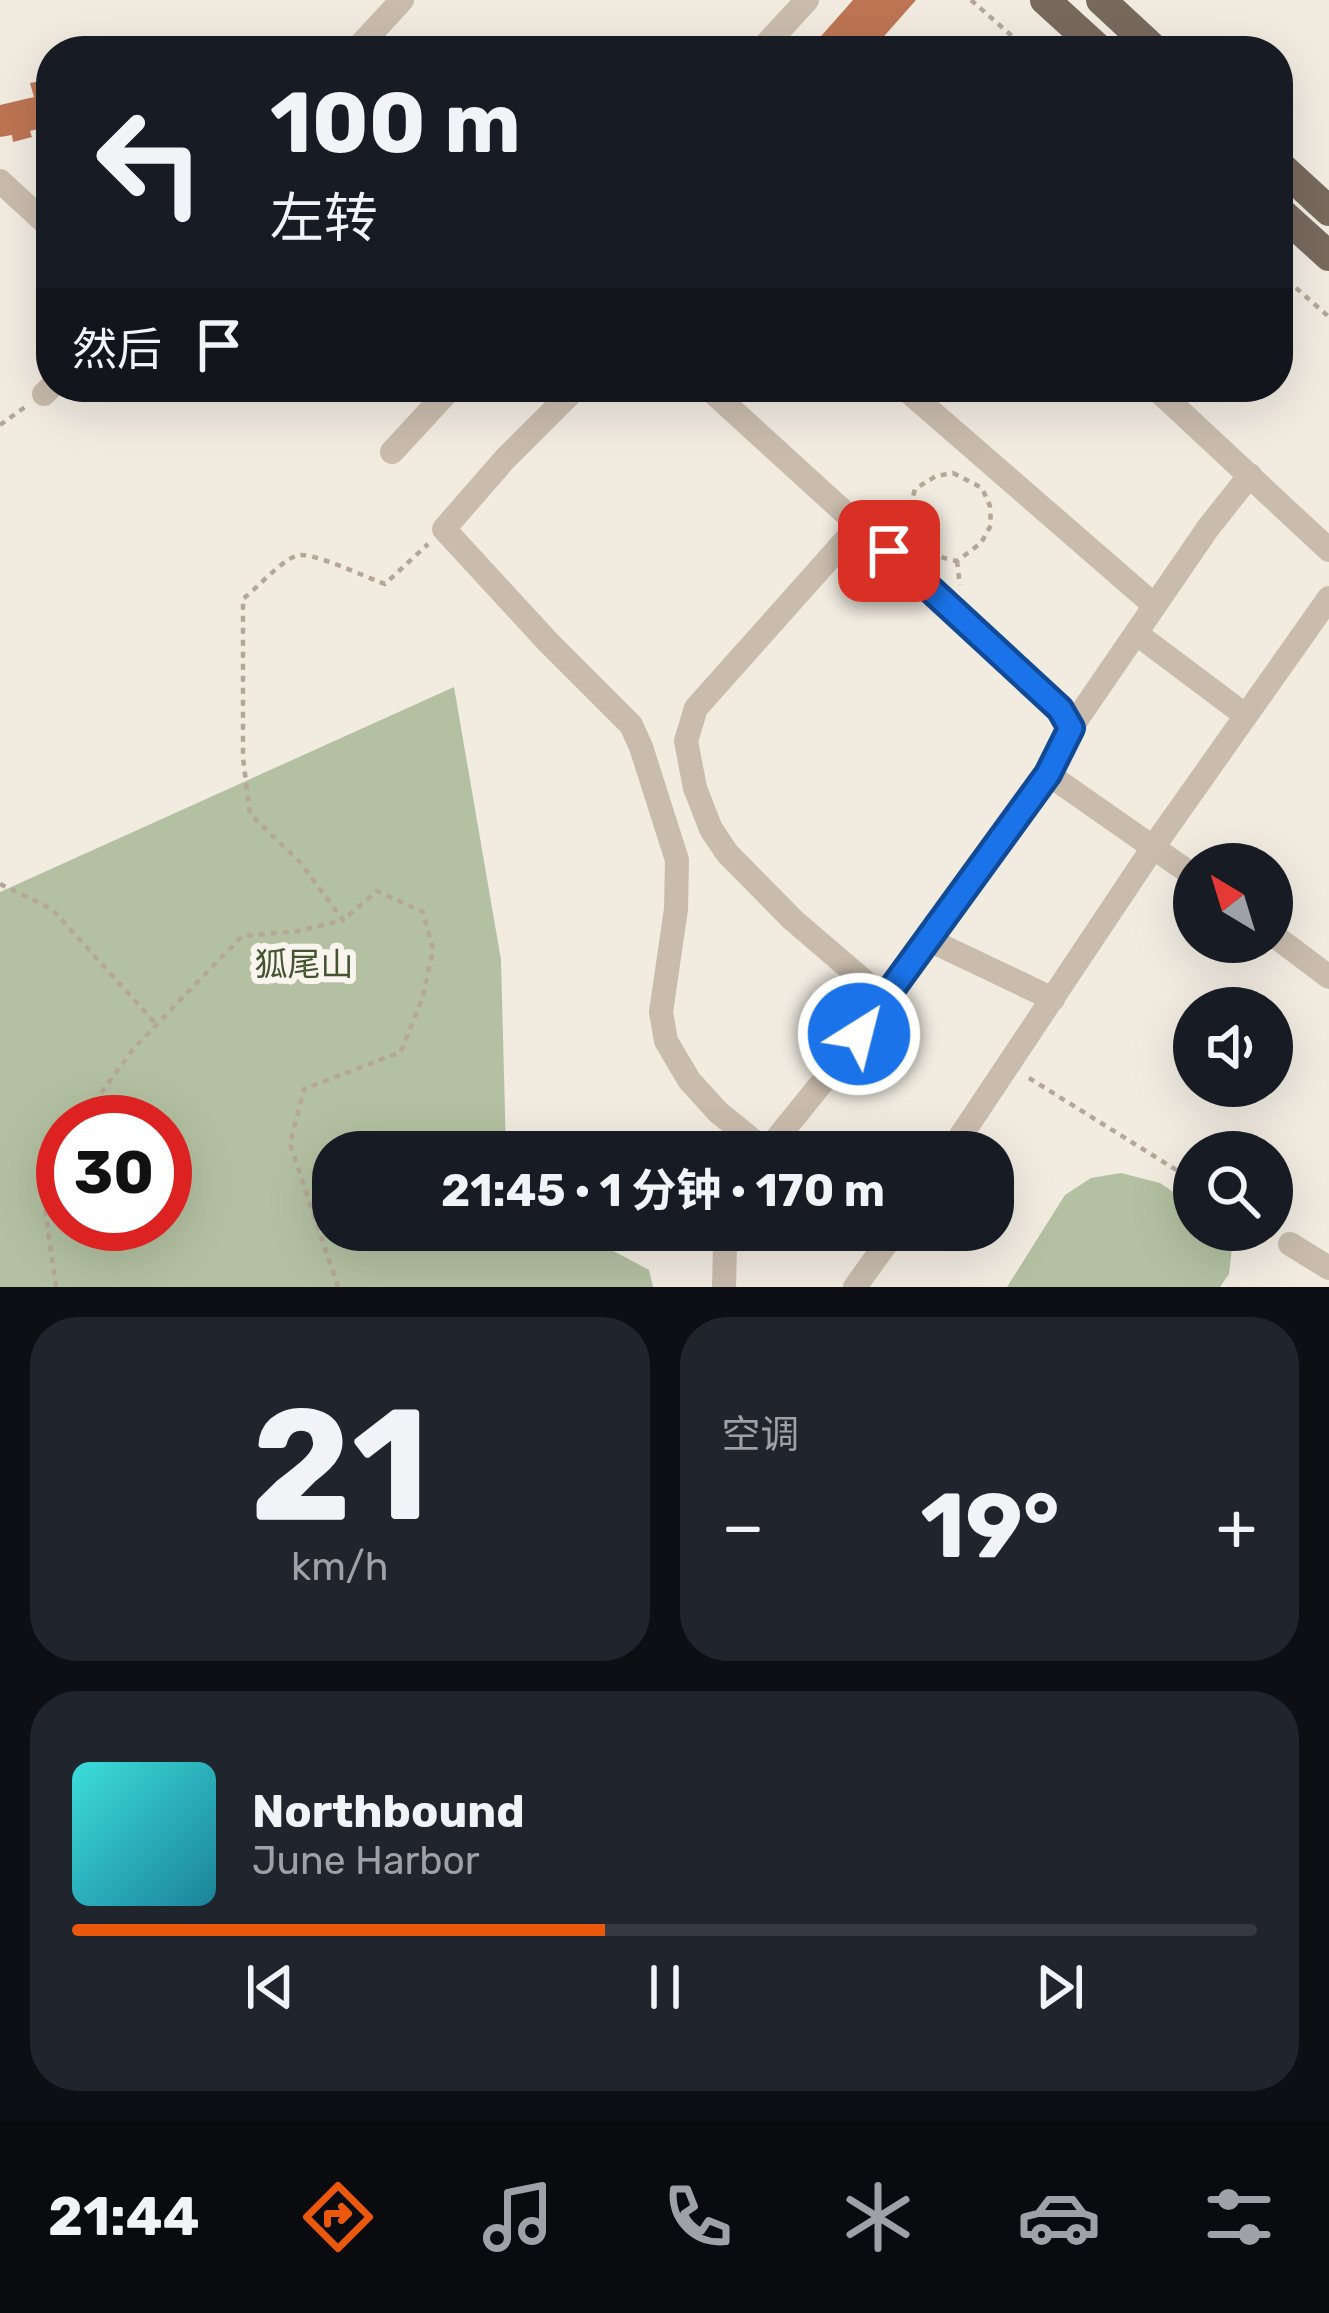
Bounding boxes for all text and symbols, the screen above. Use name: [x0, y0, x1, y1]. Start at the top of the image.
text: 100 m: [270, 73, 521, 173]
icon: left: [72, 84, 228, 240]
text: 左转: [270, 187, 378, 251]
icon: arrive: [186, 312, 252, 378]
text: 然后: [72, 323, 162, 376]
pin: [838, 500, 940, 602]
icon: arrive: [856, 518, 922, 584]
north arrow: [1173, 843, 1293, 963]
map controls: [1173, 843, 1293, 1251]
park label: 狐尾山: [255, 945, 354, 984]
position arrow: [796, 971, 922, 1097]
button: sound: [1173, 987, 1293, 1107]
speed limit sign: 30: [36, 1095, 192, 1251]
button: search: [1173, 1131, 1293, 1251]
text: 21:45 · 1 分钟 · 170 m: [441, 1164, 885, 1217]
text: 21: [250, 1373, 429, 1558]
text: 空调: [722, 1412, 800, 1458]
text: 19°: [920, 1473, 1060, 1580]
text: −: [722, 1487, 764, 1566]
text: +: [1216, 1487, 1257, 1566]
text: km/h: [291, 1544, 388, 1590]
text: Northbound: [252, 1785, 525, 1838]
text: June Harbor: [252, 1838, 480, 1884]
icon: previous: [237, 1954, 303, 2020]
icon: pause: [632, 1954, 698, 2020]
icon: next: [1027, 1954, 1093, 2020]
icon: directions: [296, 2175, 380, 2259]
icon: music: [476, 2175, 560, 2259]
icon: phone: [656, 2175, 740, 2259]
icon: climate: [836, 2175, 920, 2259]
icon: car: [1017, 2175, 1101, 2259]
icon: filters: [1197, 2175, 1281, 2259]
text: 21:44: [48, 2185, 200, 2249]

